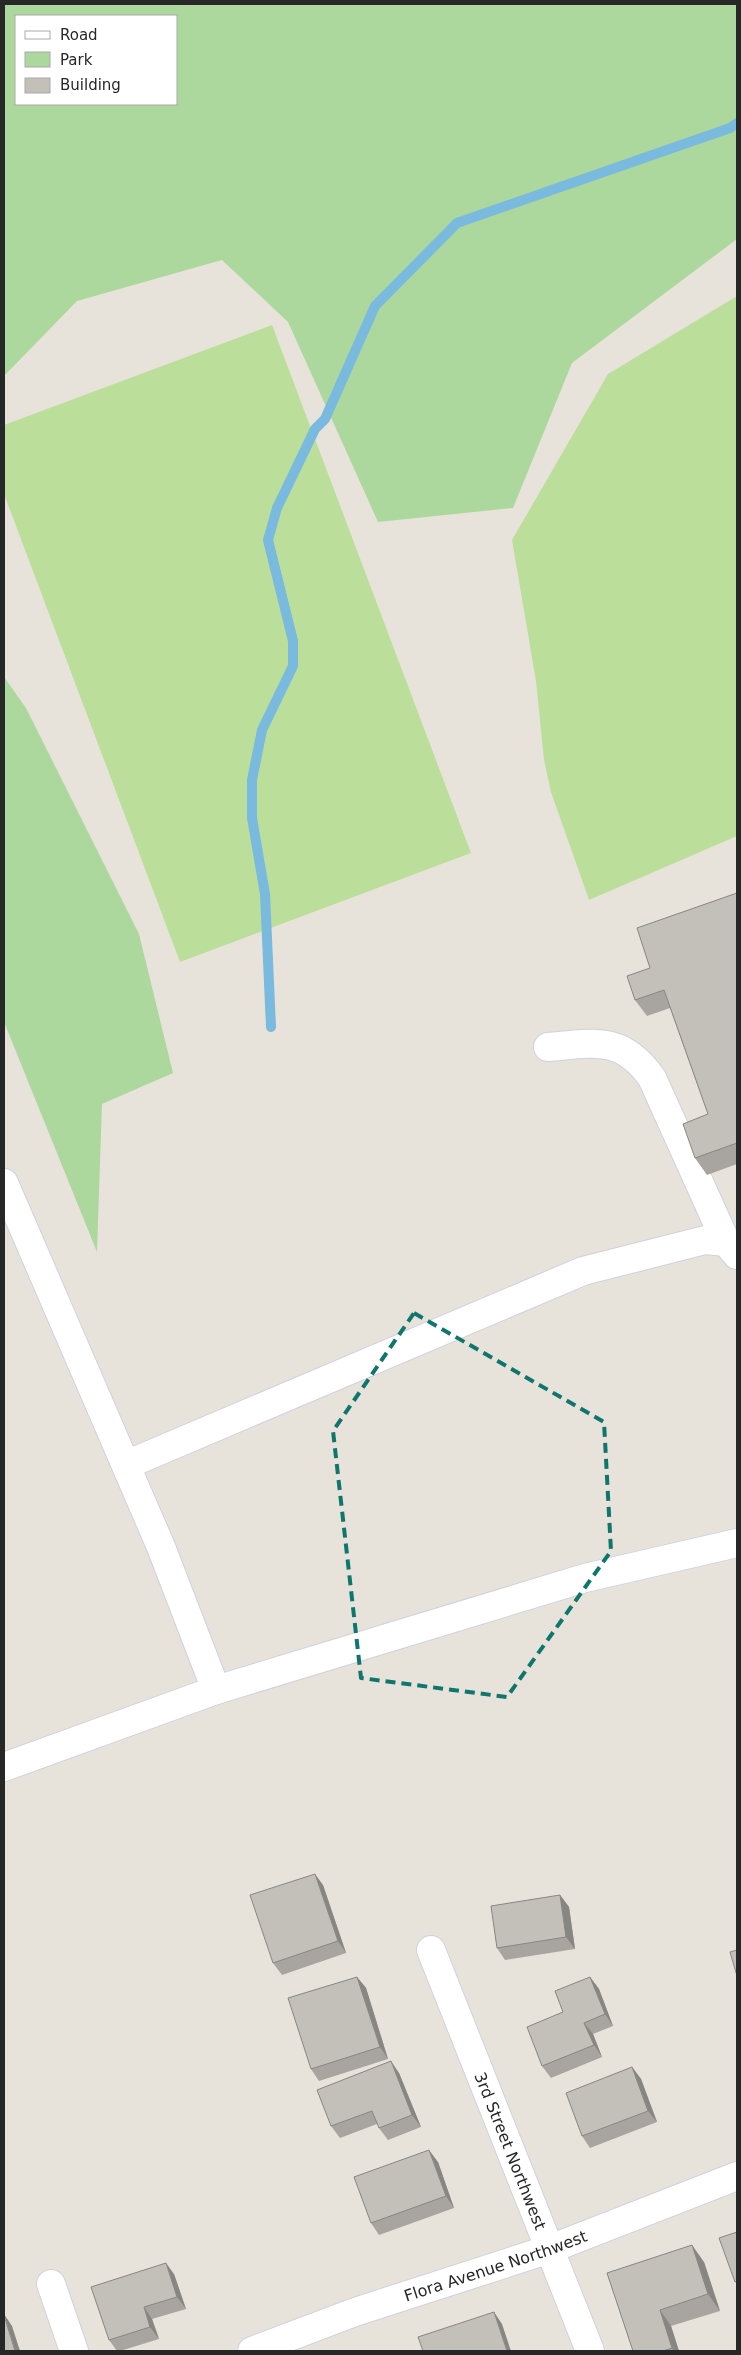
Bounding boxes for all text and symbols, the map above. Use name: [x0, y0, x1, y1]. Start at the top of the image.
legend: [15, 15, 178, 105]
text: Road: [60, 26, 98, 44]
text: Park: [60, 51, 93, 69]
text: Building: [60, 76, 121, 94]
street label: 3rd Street Northwest: [470, 2069, 550, 2232]
street label: Flora Avenue Northwest: [402, 2226, 590, 2306]

